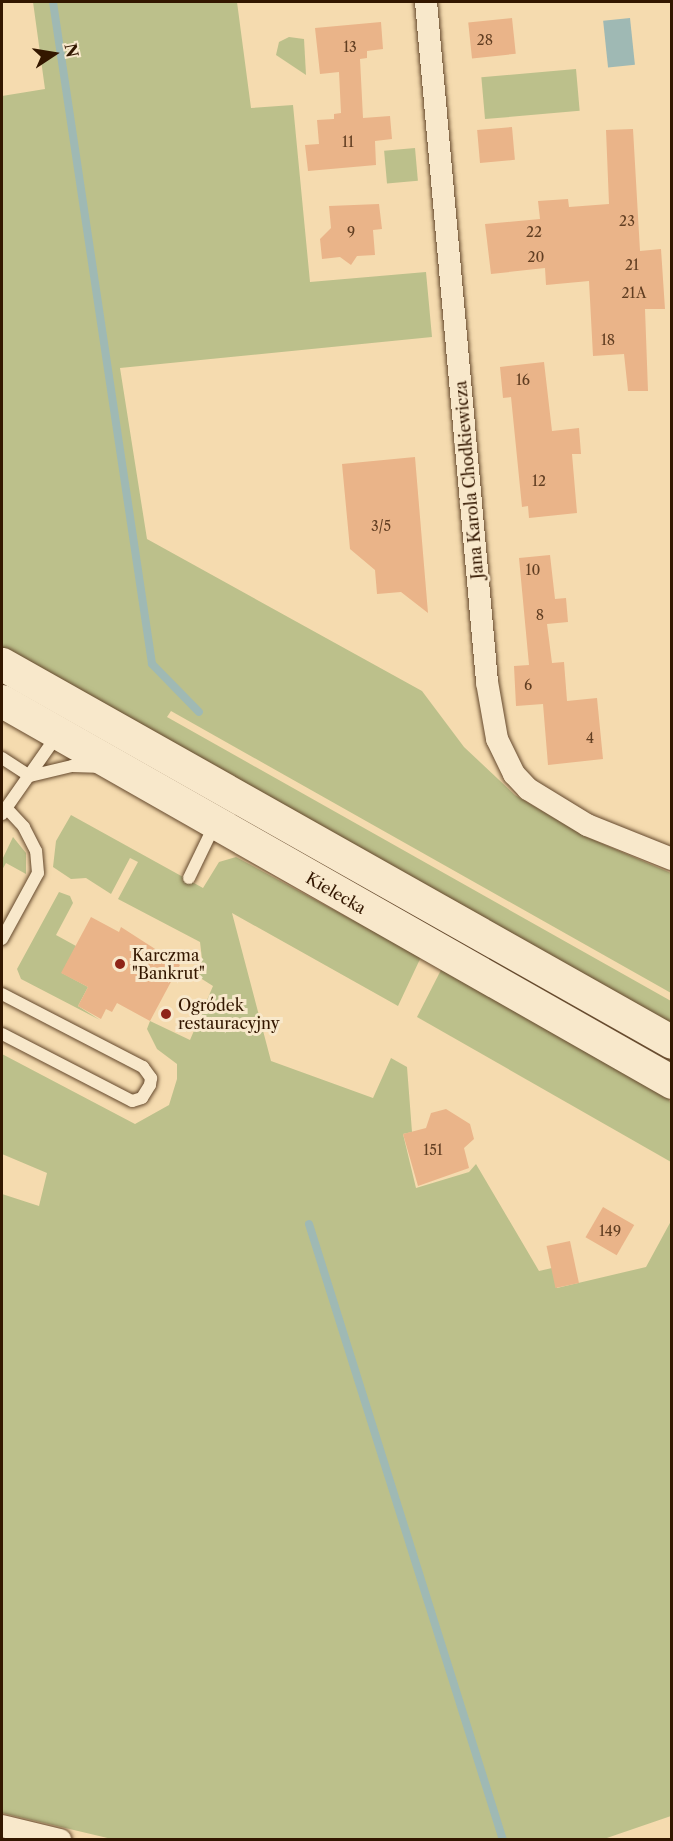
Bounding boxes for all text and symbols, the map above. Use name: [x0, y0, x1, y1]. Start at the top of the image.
north arrow: [24, 24, 84, 84]
house number: 28: [477, 32, 493, 48]
house number: 13: [343, 39, 357, 55]
text: N: [60, 41, 83, 59]
house number: 11: [342, 134, 354, 150]
house number: 23: [619, 213, 635, 229]
house number: 9: [347, 224, 355, 240]
house number: 22: [526, 224, 542, 240]
house number: 20: [528, 249, 544, 265]
house number: 21: [625, 257, 639, 273]
house number: 21A: [622, 285, 646, 301]
house number: 18: [601, 332, 615, 348]
house number: 16: [516, 372, 530, 388]
street label: Jana Karola Chodkiewicza: [451, 380, 487, 580]
house number: 12: [532, 473, 546, 489]
house number: 3/5: [371, 518, 391, 534]
house number: 10: [526, 562, 540, 578]
house number: 8: [536, 607, 544, 623]
house number: 6: [524, 677, 532, 693]
house number: 4: [586, 730, 594, 746]
street label: Kielecka: [303, 868, 369, 918]
place label: Karczma "Bankrut": [132, 945, 205, 983]
marker: Karczma "Bankrut": [113, 957, 127, 971]
place label: Ogródek restauracyjny: [178, 995, 280, 1033]
marker: Ogródek restauracyjny: [159, 1007, 173, 1021]
house number: 151: [423, 1142, 443, 1158]
house number: 149: [599, 1223, 621, 1239]

